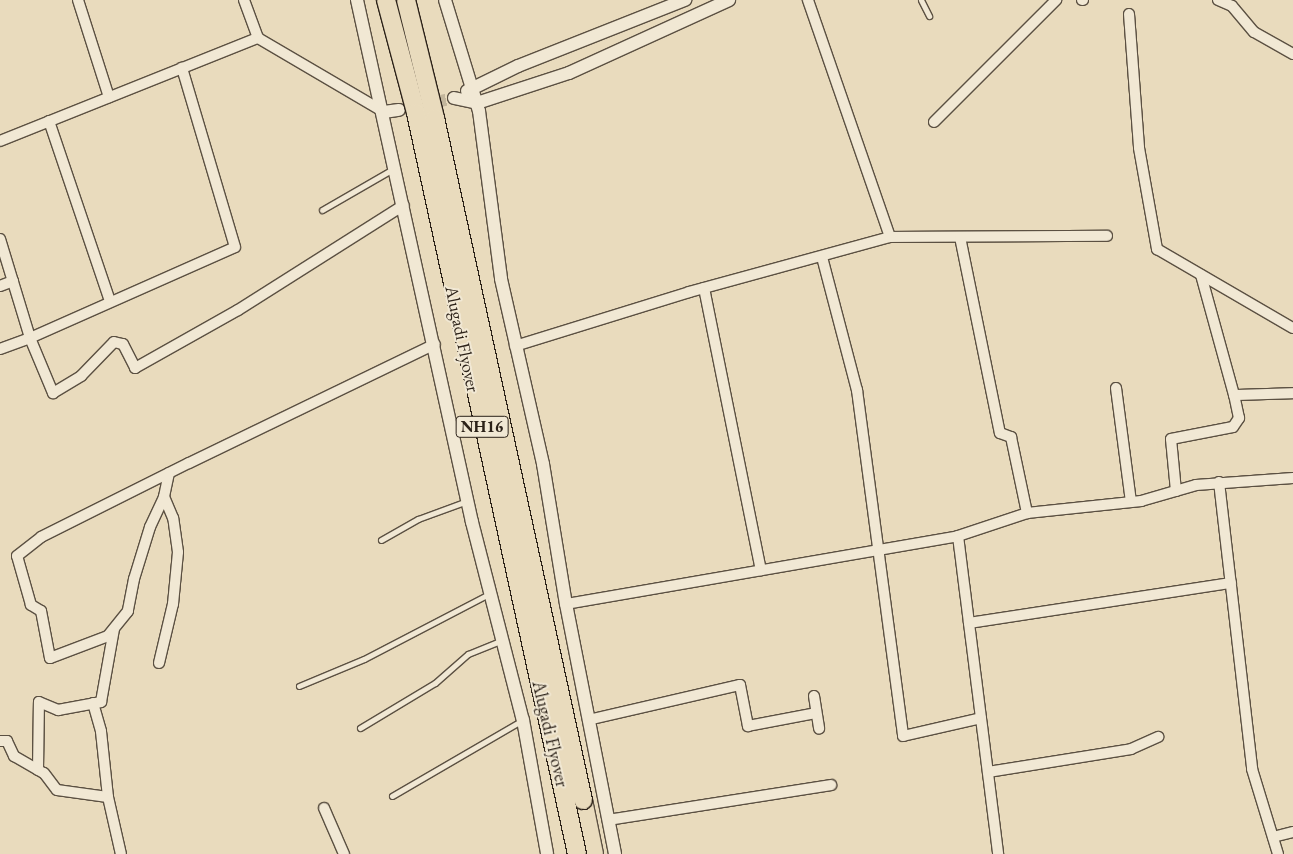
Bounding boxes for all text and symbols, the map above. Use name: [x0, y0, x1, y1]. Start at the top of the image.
street label: Alugadi Flyover: [440, 284, 484, 394]
road number: NH16: [454, 414, 510, 441]
street label: Alugadi Flyover: [527, 679, 573, 789]

